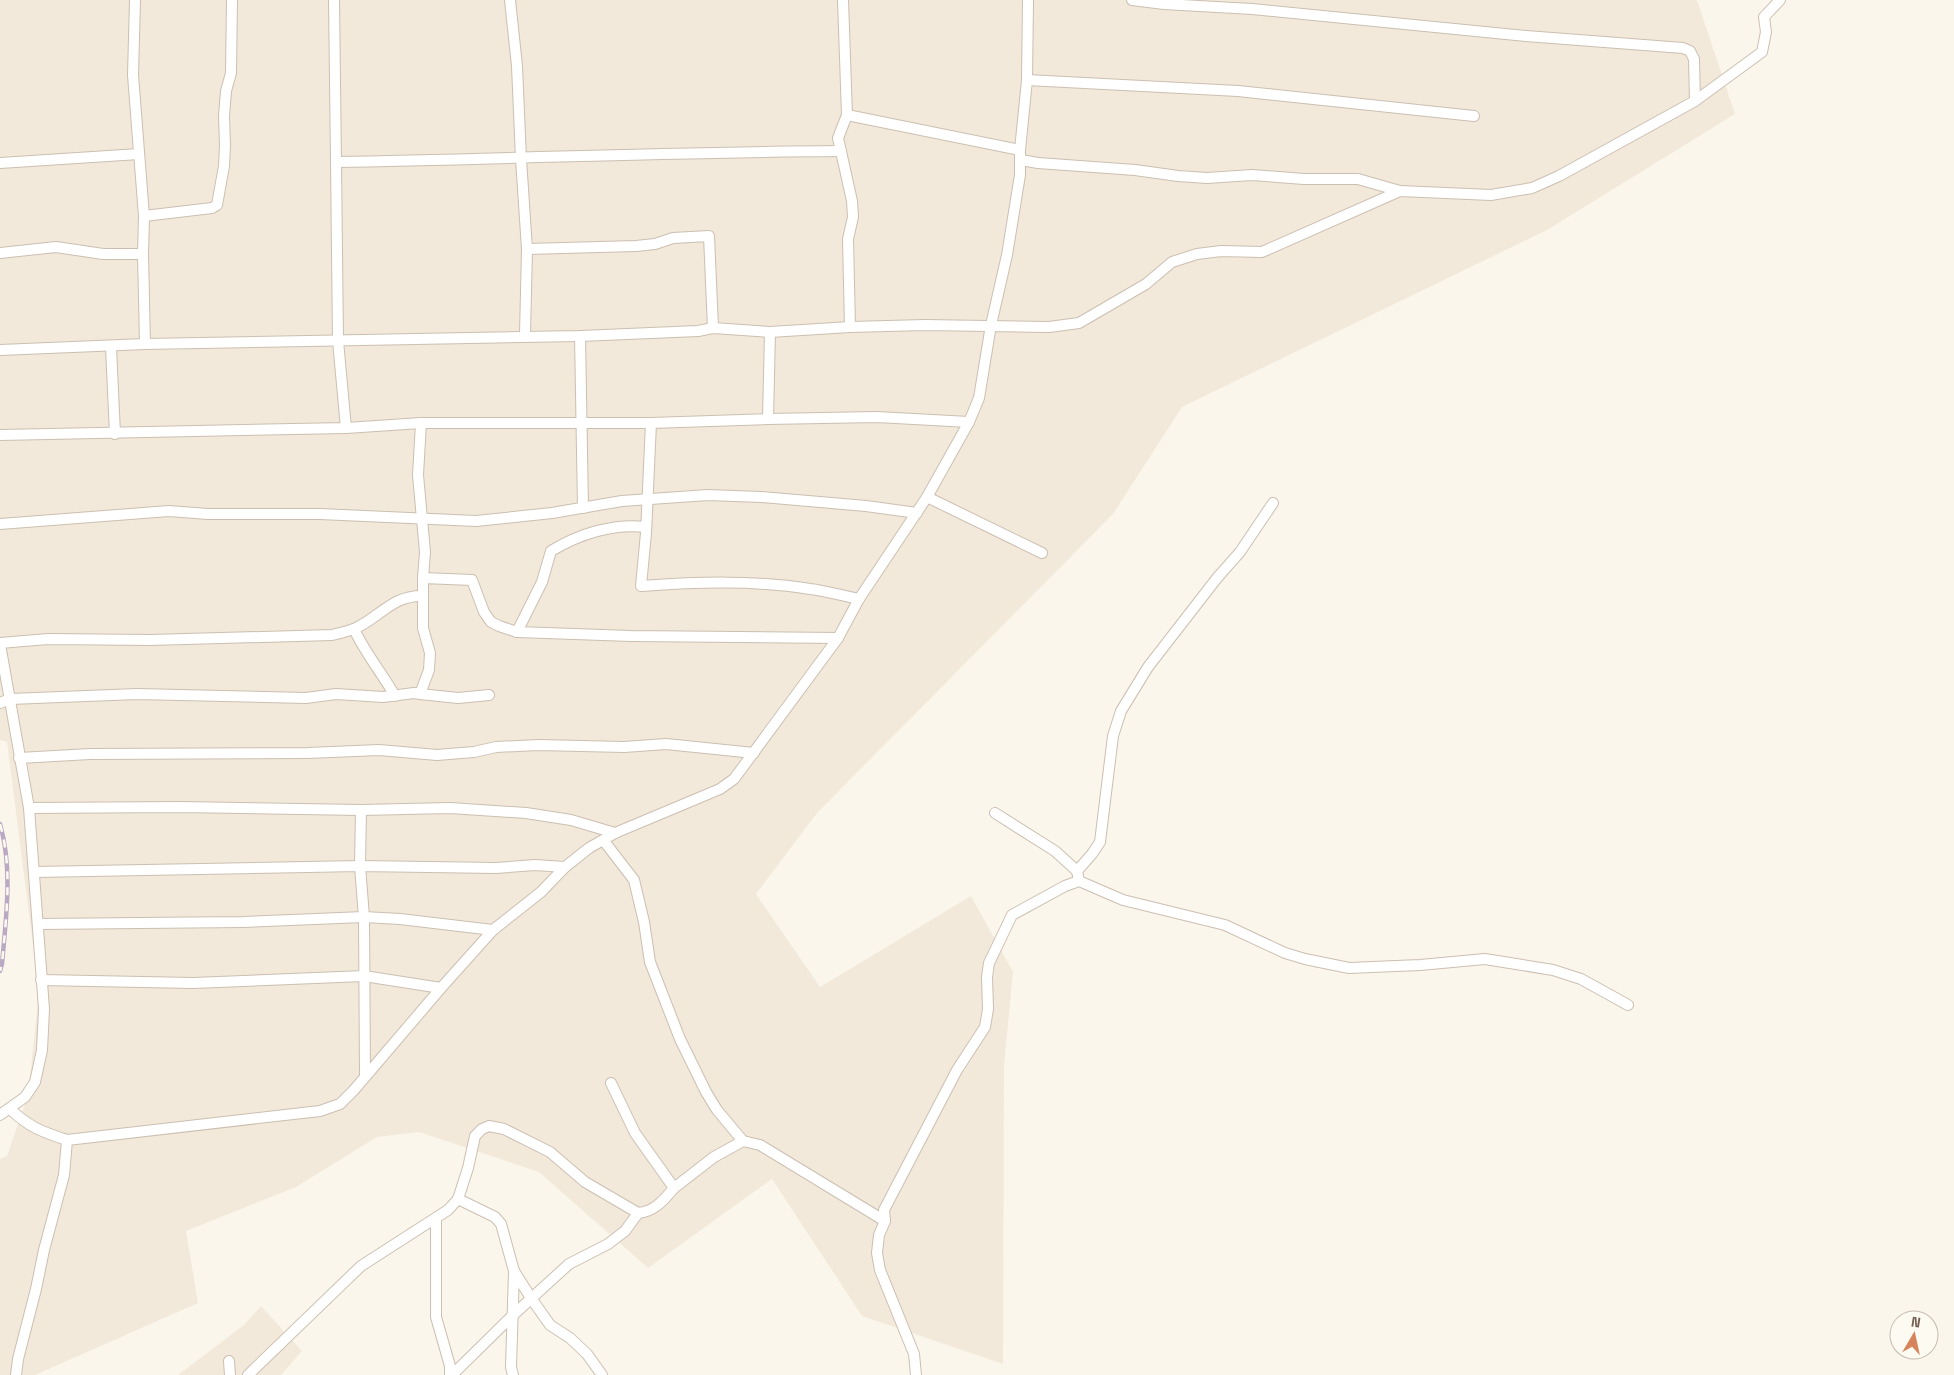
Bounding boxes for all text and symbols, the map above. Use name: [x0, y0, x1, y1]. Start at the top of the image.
north arrow: [1889, 1310, 1939, 1360]
text: N: [1910, 1313, 1922, 1332]

